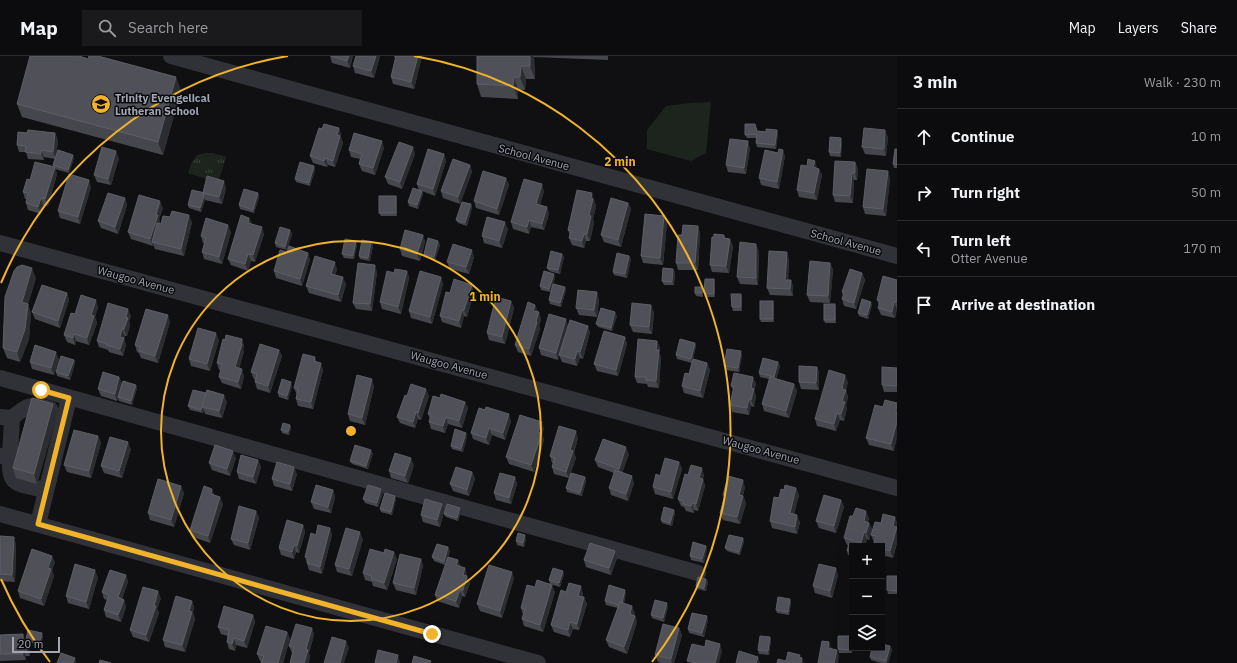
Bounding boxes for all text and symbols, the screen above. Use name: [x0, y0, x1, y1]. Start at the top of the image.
search box: [82, 10, 362, 46]
text: Map: [20, 16, 58, 40]
icon: search: [96, 17, 118, 39]
text: Search here: [128, 18, 208, 37]
text: Map: [1069, 19, 1096, 37]
text: Layers: [1118, 19, 1159, 37]
text: Share: [1181, 19, 1217, 37]
text: 3 min: [913, 71, 957, 93]
text: Walk · 230 m: [1144, 74, 1221, 91]
place label: Trinity Evengelical Lutheran School: [115, 91, 211, 118]
school or university icon: Trinity Evengelical Lutheran School: [90, 93, 112, 115]
icon: ahead: [913, 126, 935, 148]
text: Continue: [951, 127, 1015, 146]
text: 10 m: [1191, 128, 1221, 145]
street label: School Avenue: [497, 141, 571, 173]
text: 2 min: [604, 154, 636, 169]
icon: right: [913, 182, 935, 204]
text: Turn right: [951, 183, 1020, 202]
text: 50 m: [1191, 184, 1221, 201]
street label: School Avenue: [809, 226, 883, 258]
text: Turn left: [951, 231, 1011, 250]
icon: left: [913, 238, 935, 260]
text: 170 m: [1183, 240, 1221, 257]
text: Otter Avenue: [951, 250, 1028, 267]
street label: Waugoo Avenue: [96, 263, 176, 297]
text: 1 min: [469, 289, 501, 304]
icon: arrive: [913, 294, 935, 316]
text: Arrive at destination: [951, 295, 1095, 314]
street label: Waugoo Avenue: [409, 348, 489, 382]
route start: [32, 381, 50, 399]
centre of rings: [344, 424, 358, 438]
street label: Waugoo Avenue: [721, 433, 801, 467]
map controls: [849, 543, 885, 651]
button: +: [849, 543, 885, 579]
button: −: [849, 579, 885, 615]
button: layers: [849, 615, 885, 651]
route end: [423, 625, 441, 643]
scale bar: [12, 635, 60, 654]
text: 20 m: [18, 637, 43, 651]

